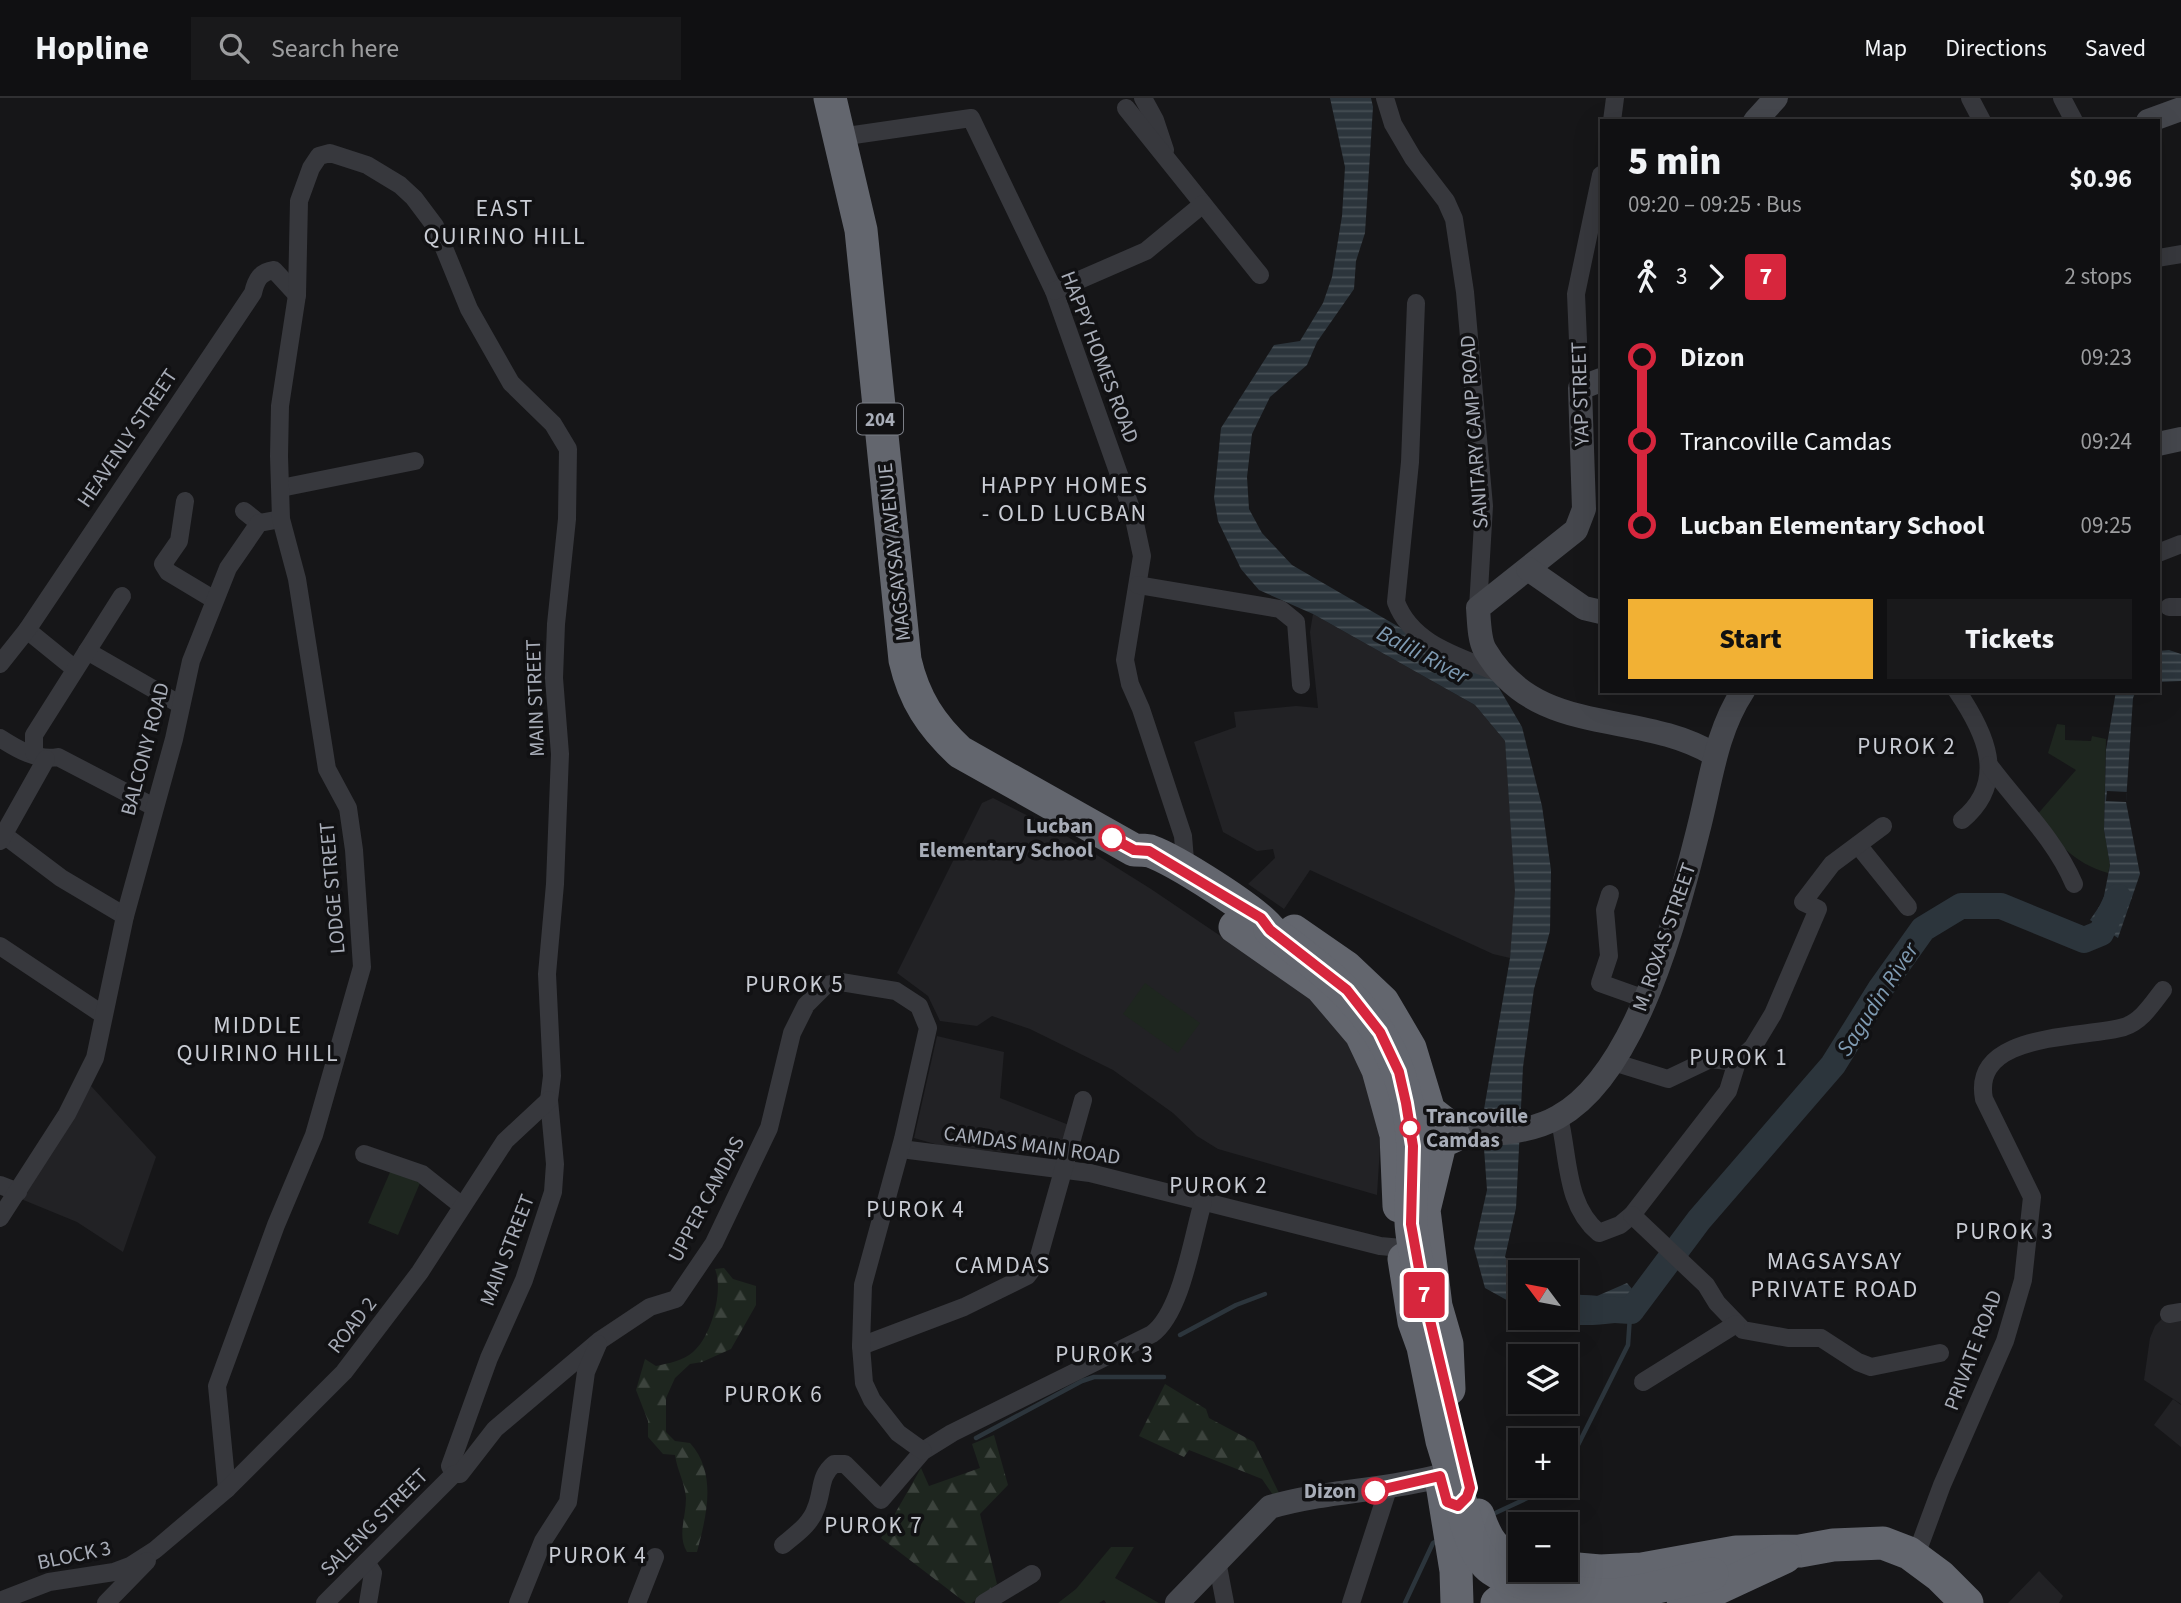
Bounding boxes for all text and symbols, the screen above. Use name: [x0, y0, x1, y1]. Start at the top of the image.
search box: [191, 17, 681, 80]
text: Hopline: [35, 25, 149, 72]
icon: search: [215, 29, 253, 67]
text: Search here: [271, 30, 399, 67]
text: Map: [1864, 31, 1907, 66]
text: Directions: [1945, 31, 2047, 66]
text: Saved: [2085, 31, 2146, 66]
text: 5 min: [1628, 135, 1721, 189]
text: $0.96: [2069, 160, 2132, 197]
text: 09:20 – 09:25 · Bus: [1628, 188, 1802, 221]
district label: EAST QUIRINO HILL: [423, 191, 587, 254]
icon: walk: [1628, 258, 1666, 296]
icon: forward: [1697, 258, 1735, 296]
text: 7: [1759, 259, 1772, 294]
text: 3: [1676, 260, 1687, 293]
text: 2 stops: [2065, 260, 2132, 293]
street label: HAPPY HOMES ROAD: [1053, 267, 1147, 447]
street label: SANITARY CAMP ROAD: [1452, 334, 1496, 530]
text: Dizon: [1680, 339, 1745, 376]
street label: YAP STREET: [1563, 341, 1597, 448]
text: 09:23: [2081, 341, 2132, 374]
street label: HEAVENLY STREET: [69, 363, 185, 513]
road number: 204: [857, 404, 903, 434]
text: Trancoville Camdas: [1680, 423, 1892, 460]
text: 09:24: [2081, 425, 2132, 458]
street label: MAGSAYSAY AVENUE: [870, 461, 918, 643]
district label: HAPPY HOMES - OLD LUCBAN: [981, 468, 1149, 531]
text: Lucban Elementary School: [1680, 507, 1984, 544]
text: 09:25: [2081, 509, 2132, 542]
button: Start: [1628, 599, 1873, 679]
button: Tickets: [1887, 599, 2132, 679]
water label: Balili River: [1371, 616, 1476, 693]
street label: MAIN STREET: [518, 639, 552, 757]
street label: BALCONY ROAD: [113, 679, 177, 819]
district label: PUROK 2: [1857, 730, 1957, 763]
place label: Lucban Elementary School: [919, 811, 1093, 865]
street label: LODGE STREET: [311, 821, 353, 955]
marker: Lucban Elementary School: [1099, 825, 1125, 851]
street label: M. ROXAS STREET: [1625, 859, 1703, 1015]
water label: Sagudin River: [1828, 935, 1927, 1063]
district label: PUROK 5: [745, 968, 845, 1001]
district label: MIDDLE QUIRINO HILL: [176, 1008, 340, 1071]
district label: PUROK 1: [1689, 1041, 1789, 1074]
place label: Trancoville Camdas: [1426, 1101, 1528, 1155]
street label: CAMDAS MAIN ROAD: [942, 1118, 1122, 1172]
marker: Trancoville Camdas: [1400, 1118, 1420, 1138]
street label: UPPER CAMDAS: [660, 1131, 752, 1267]
district label: PUROK 2: [1169, 1169, 1269, 1202]
street label: MAIN STREET: [472, 1190, 542, 1310]
district label: PUROK 4: [866, 1193, 966, 1226]
district label: PUROK 3: [1955, 1215, 2055, 1248]
district label: MAGSAYSAY PRIVATE ROAD: [1751, 1244, 1919, 1307]
district label: CAMDAS: [955, 1248, 1051, 1283]
north arrow: [1508, 1260, 1578, 1330]
map controls: [1508, 1260, 1578, 1582]
line badge: 7: [1401, 1272, 1447, 1318]
text: 7: [1418, 1277, 1430, 1312]
street label: PRIVATE ROAD: [1936, 1285, 2010, 1415]
street label: ROAD 2: [320, 1290, 384, 1360]
district label: PUROK 3: [1055, 1338, 1155, 1371]
button: layers: [1508, 1344, 1578, 1414]
district label: PUROK 6: [724, 1378, 824, 1411]
button: +: [1508, 1428, 1578, 1498]
street label: SALENG STREET: [313, 1461, 435, 1583]
place label: Dizon: [1304, 1476, 1356, 1506]
marker: Dizon: [1362, 1478, 1388, 1504]
district label: PUROK 7: [824, 1509, 924, 1542]
button: −: [1508, 1512, 1578, 1582]
street label: BLOCK 3: [34, 1533, 114, 1577]
district label: PUROK 4: [548, 1539, 648, 1572]

